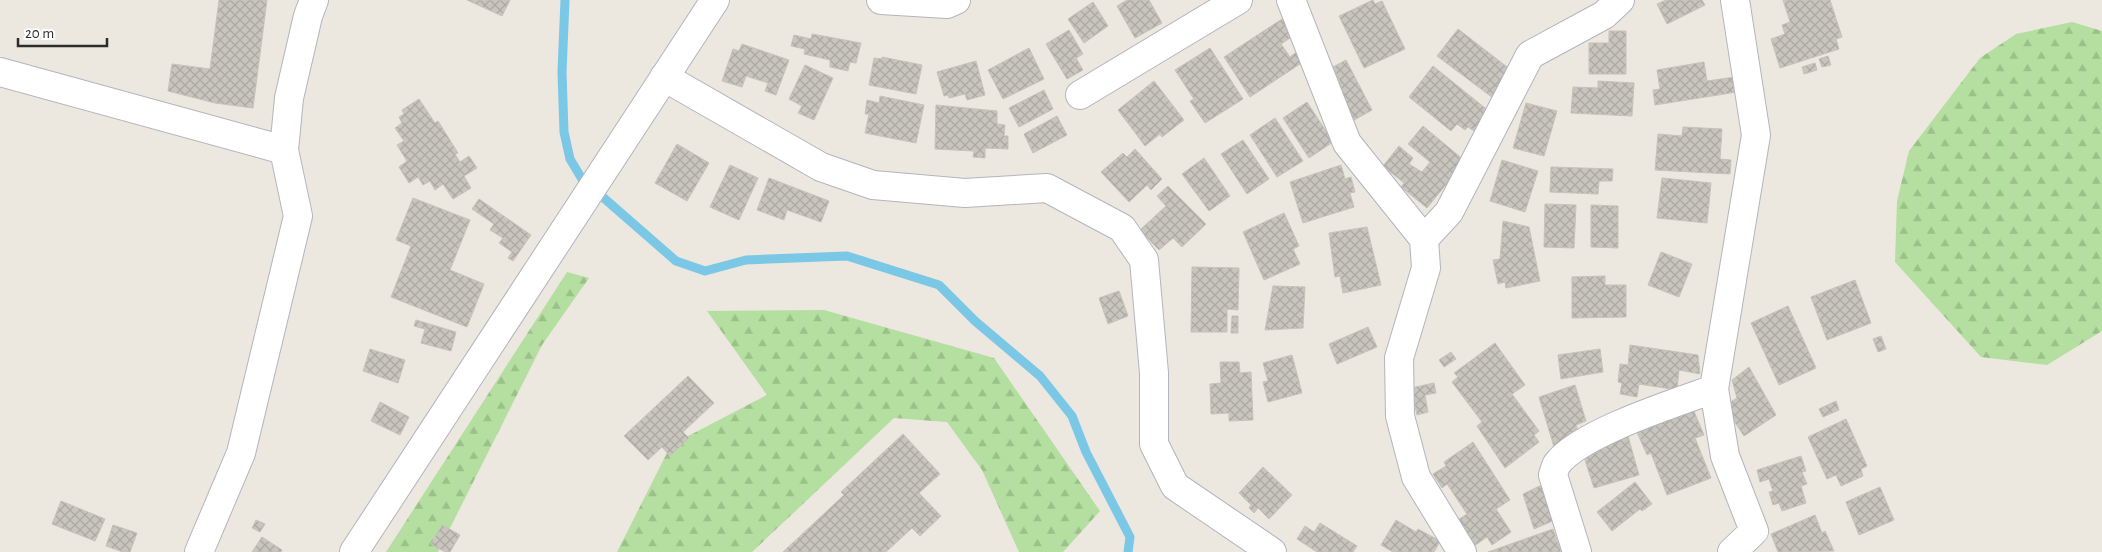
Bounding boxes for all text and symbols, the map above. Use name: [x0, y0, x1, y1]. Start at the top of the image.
scale bar: [18, 15, 106, 47]
text: 20 m: [25, 26, 54, 41]

